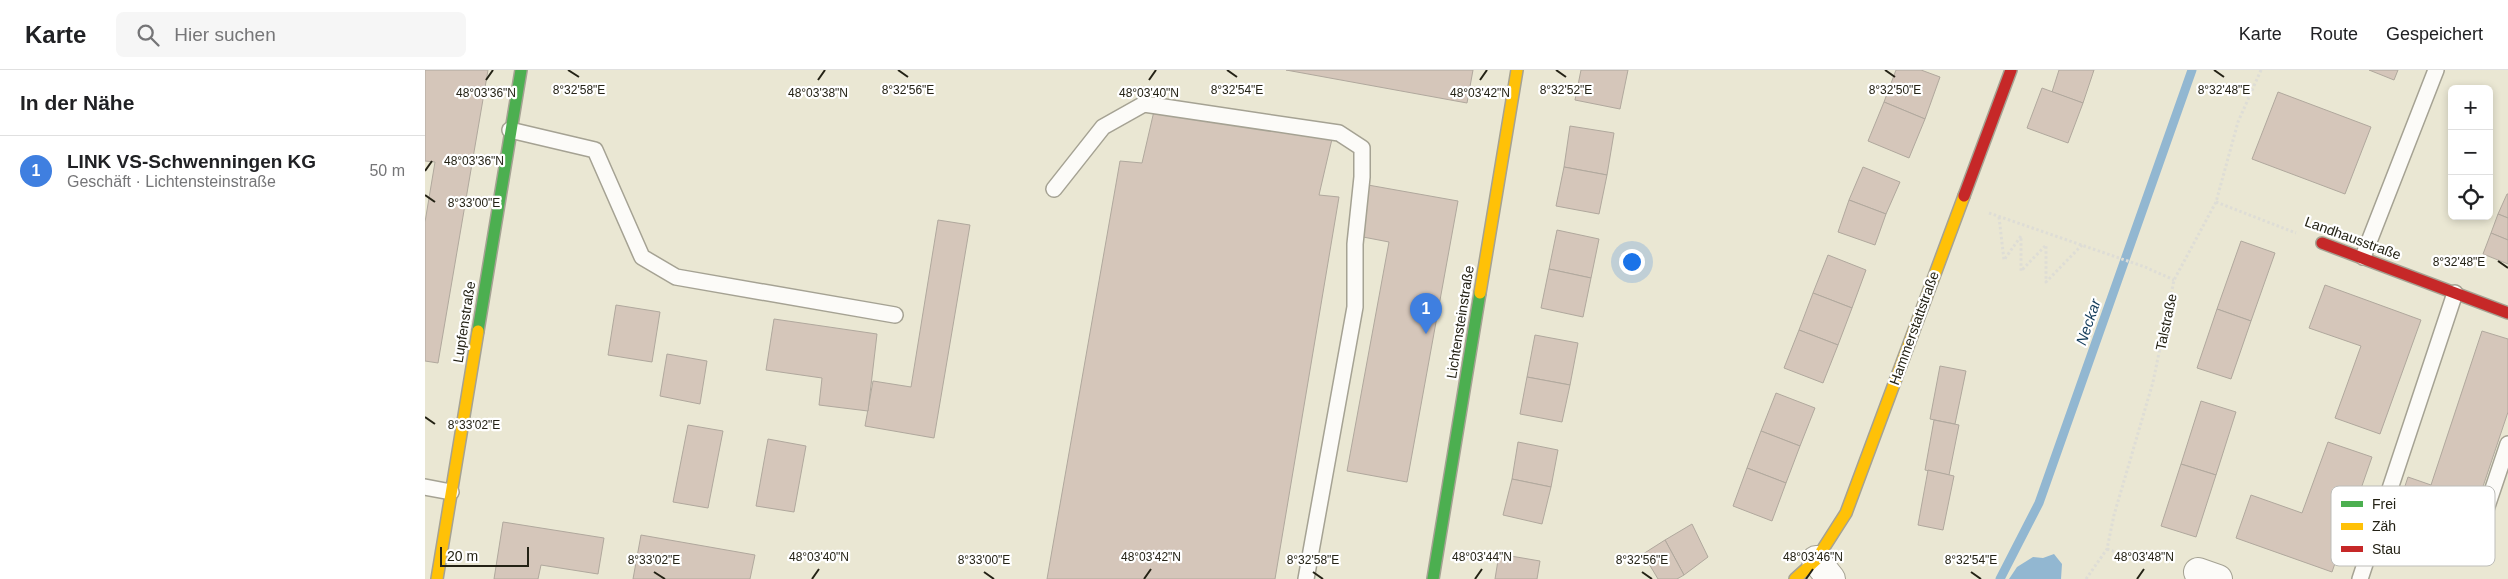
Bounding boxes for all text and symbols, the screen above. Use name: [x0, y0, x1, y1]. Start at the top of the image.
search box: [116, 12, 466, 57]
text: Karte: [25, 21, 86, 48]
icon: search: [134, 21, 162, 49]
text: Hier suchen: [174, 24, 276, 45]
text: Karte: [2239, 24, 2282, 44]
text: Route: [2310, 24, 2358, 44]
text: Gespeichert: [2386, 24, 2483, 44]
text: 8°32'58"E: [553, 83, 605, 97]
text: 8°32'56"E: [882, 83, 934, 97]
text: 8°32'54"E: [1211, 83, 1263, 97]
text: 8°32'52"E: [1540, 83, 1592, 97]
text: 8°32'50"E: [1869, 83, 1921, 97]
text: 8°32'48"E: [2198, 83, 2250, 97]
map controls: [2448, 85, 2493, 220]
button: +: [2448, 85, 2493, 130]
text: 48°03'36"N: [456, 86, 516, 100]
text: 48°03'38"N: [788, 86, 848, 100]
text: 48°03'40"N: [1119, 86, 1179, 100]
text: 48°03'42"N: [1450, 86, 1510, 100]
text: In der Nähe: [20, 91, 134, 114]
button: −: [2448, 130, 2493, 175]
text: LINK VS-Schwenningen KG: [67, 151, 316, 172]
text: 48°03'36"N: [444, 154, 504, 168]
text: 1: [32, 162, 40, 179]
text: 50 m: [369, 162, 405, 179]
text: Geschäft · Lichtensteinstraße: [67, 173, 276, 190]
button: locate: [2448, 175, 2493, 220]
text: 8°33'00"E: [448, 196, 500, 210]
street label: Landhausstraße: [2303, 213, 2403, 263]
your location: [1619, 249, 1645, 275]
text: 8°32'48"E: [2433, 255, 2485, 269]
street label: Lichtensteinstraße: [1443, 264, 1477, 380]
street label: Hammerstattstraße: [1886, 269, 1942, 387]
street label: Lupfenstraße: [450, 280, 478, 364]
street label: Talstraße: [2152, 292, 2180, 352]
pin: 1: [1410, 293, 1442, 334]
water label: Neckar: [2072, 296, 2104, 347]
text: 8°33'02"E: [448, 418, 500, 432]
legend: [2331, 486, 2495, 566]
text: Frei: [2372, 496, 2396, 512]
text: Zäh: [2372, 518, 2396, 534]
text: Stau: [2372, 541, 2401, 557]
scale bar: [440, 544, 529, 567]
text: 20 m: [447, 548, 478, 564]
text: 48°03'40"N: [789, 550, 849, 564]
text: 48°03'42"N: [1121, 550, 1181, 564]
text: 48°03'44"N: [1452, 550, 1512, 564]
text: 48°03'46"N: [1783, 550, 1843, 564]
text: 48°03'48"N: [2114, 550, 2174, 564]
text: 8°33'02"E: [628, 553, 680, 567]
text: 8°33'00"E: [958, 553, 1010, 567]
text: 8°32'58"E: [1287, 553, 1339, 567]
text: 8°32'56"E: [1616, 553, 1668, 567]
text: 8°32'54"E: [1945, 553, 1997, 567]

